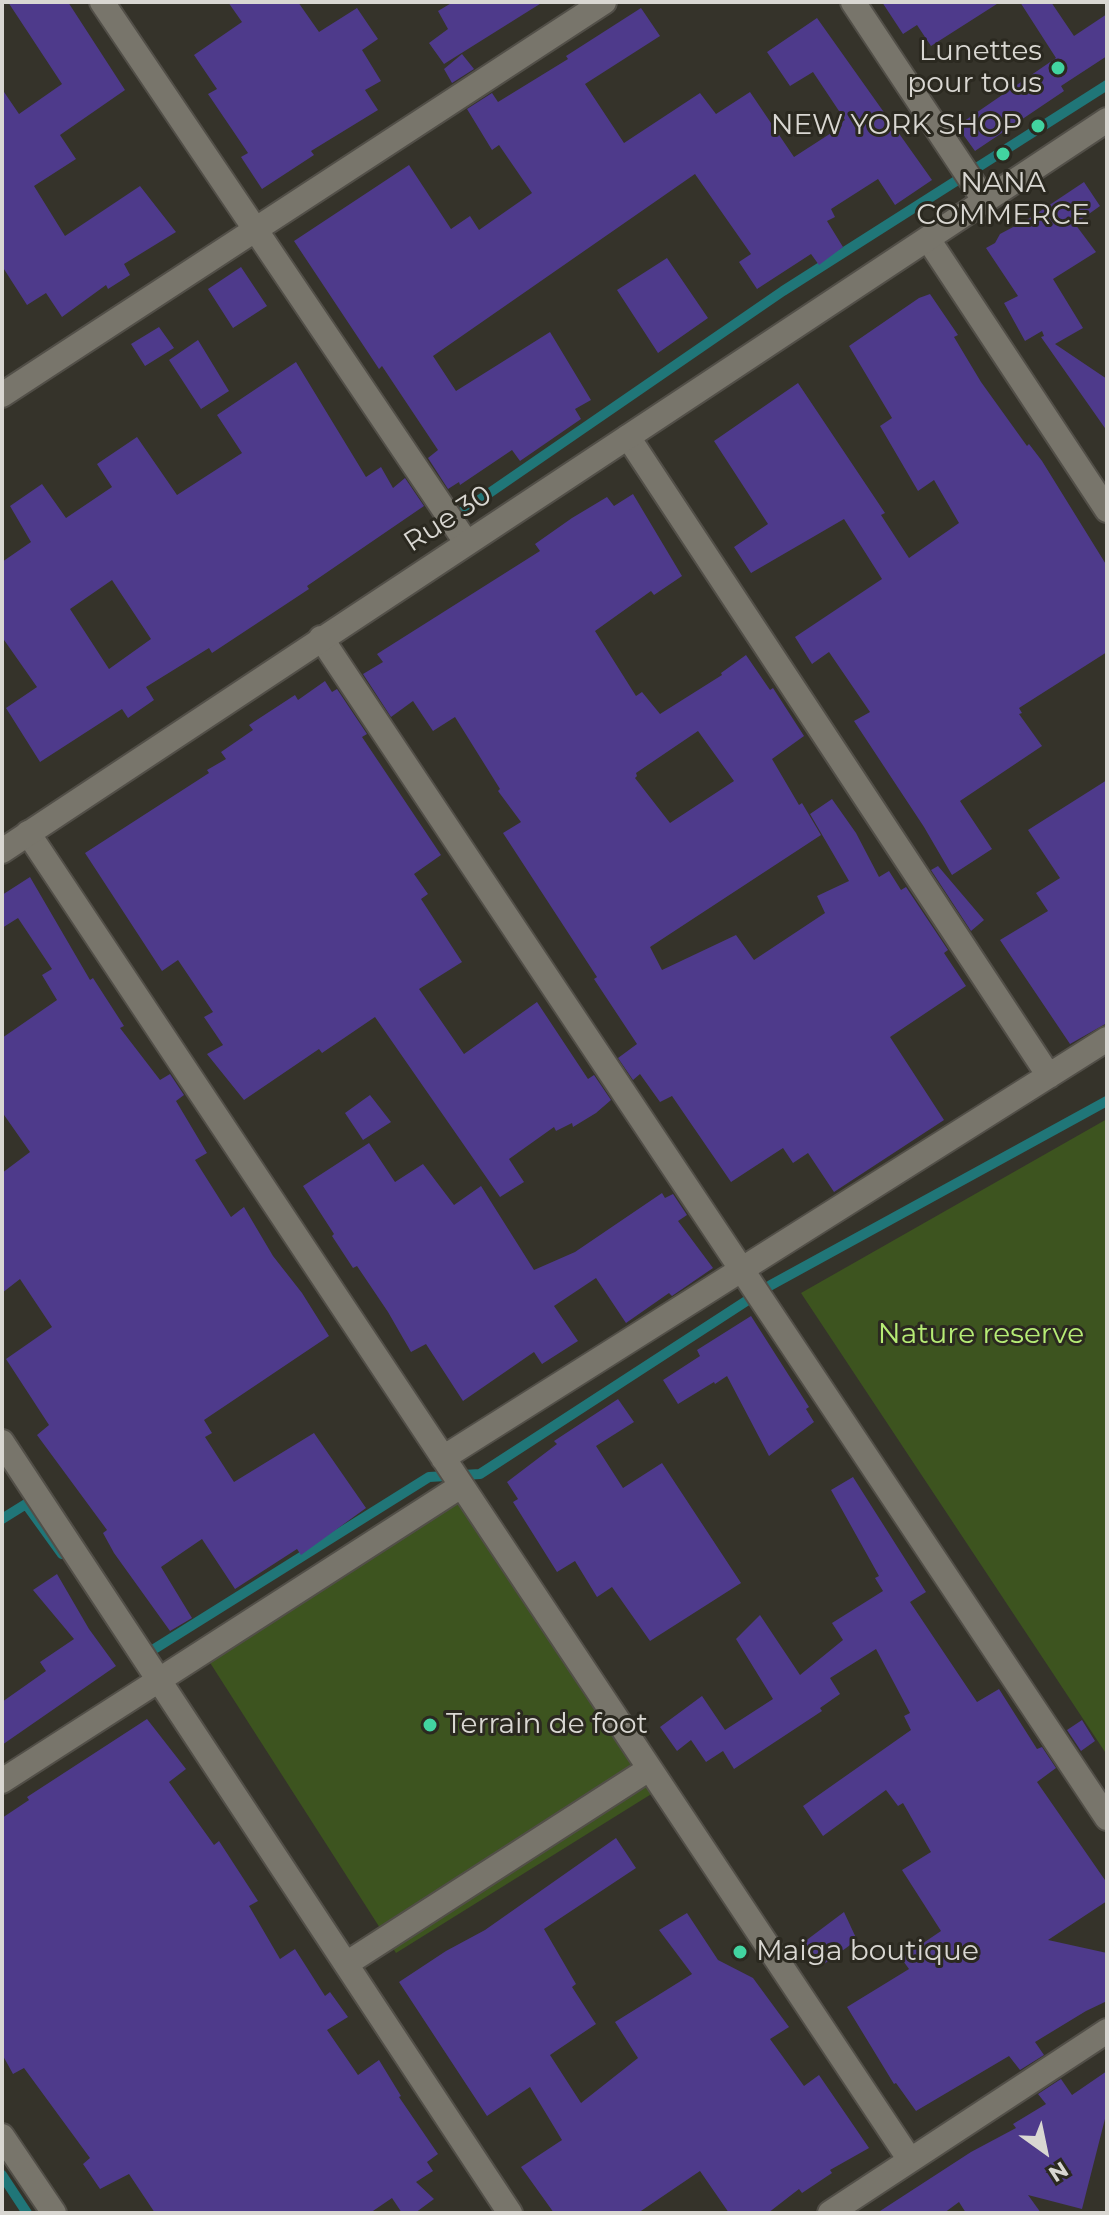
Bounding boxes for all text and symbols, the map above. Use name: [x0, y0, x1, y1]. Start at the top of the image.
place label: Lunettes pour tous: [907, 35, 1042, 101]
marker: Lunettes pour tous: [1049, 59, 1067, 77]
place label: NEW YORK SHOP: [771, 109, 1022, 143]
marker: NEW YORK SHOP: [1029, 117, 1047, 135]
marker: NANA COMMERCE: [994, 145, 1012, 163]
place label: NANA COMMERCE: [916, 167, 1090, 233]
street label: Rue 30: [398, 478, 498, 560]
park label: Nature reserve: [878, 1318, 1084, 1352]
place label: Terrain de foot: [446, 1708, 648, 1742]
marker: Terrain de foot: [421, 1716, 439, 1734]
place label: Maiga boutique: [756, 1935, 979, 1969]
marker: Maiga boutique: [731, 1943, 749, 1961]
north arrow: [1005, 2111, 1085, 2191]
text: N: [1044, 2155, 1073, 2188]

